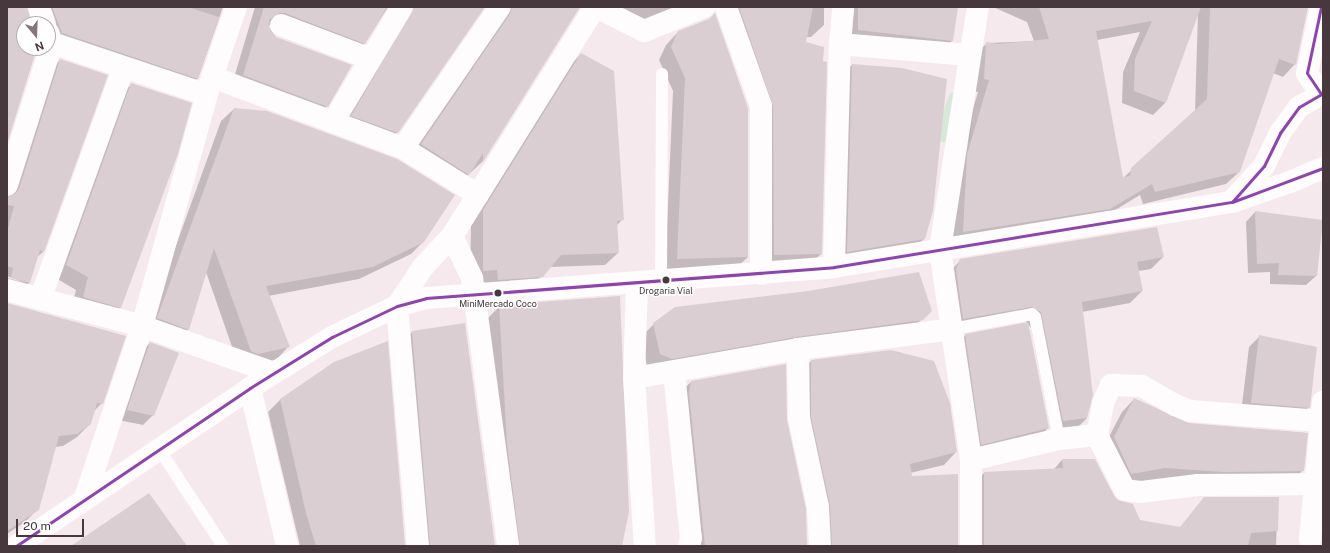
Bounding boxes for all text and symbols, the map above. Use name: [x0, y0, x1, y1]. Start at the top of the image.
north arrow: [16, 16, 56, 56]
text: N: [34, 39, 46, 53]
marker: Drogaria Vial: [661, 275, 671, 285]
place label: Drogaria Vial: [639, 286, 693, 296]
marker: MiniMercado Coco: [493, 288, 503, 298]
place label: MiniMercado Coco: [459, 299, 537, 309]
scale bar: [18, 511, 86, 537]
text: 20 m: [23, 519, 51, 533]

